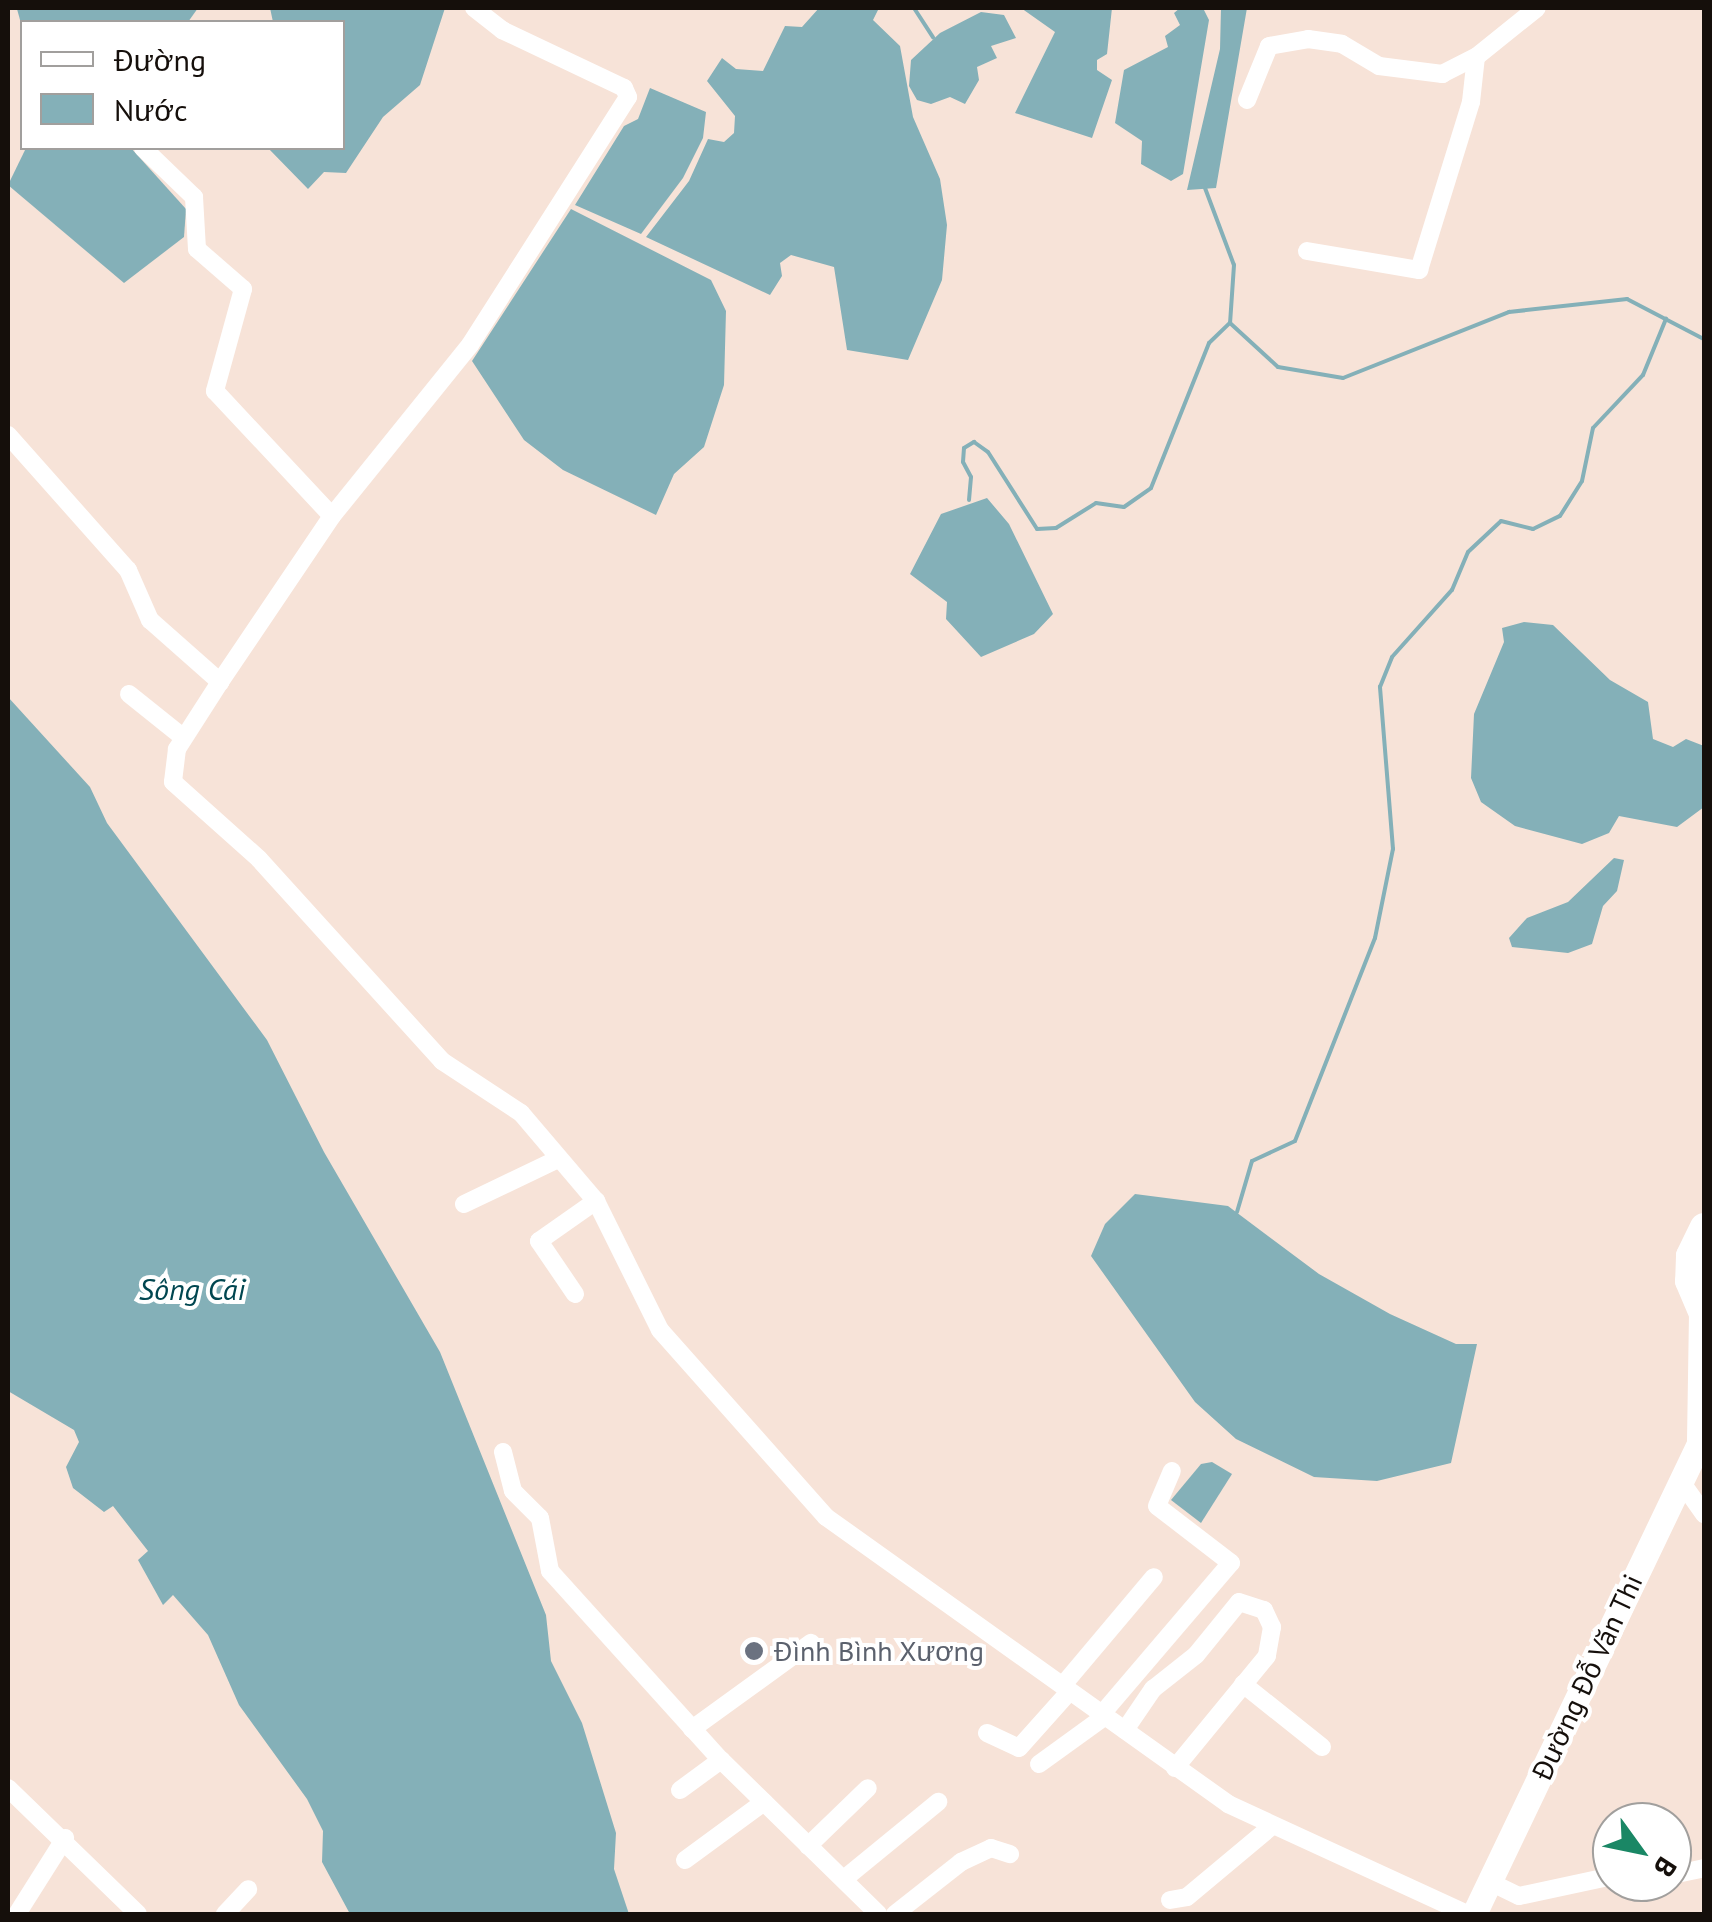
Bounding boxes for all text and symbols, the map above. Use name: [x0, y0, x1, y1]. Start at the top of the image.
legend: [20, 20, 345, 150]
text: Đường: [114, 40, 206, 79]
text: Nước: [114, 90, 187, 129]
water label: Sông Cái: [139, 1271, 245, 1307]
street label: Đường Đỗ Văn Thi: [1524, 1568, 1650, 1786]
place label: Đình Bình Xương: [774, 1634, 985, 1668]
marker: Đình Bình Xương: [743, 1640, 765, 1662]
north arrow: [1592, 1802, 1692, 1902]
text: B: [1646, 1851, 1686, 1885]

